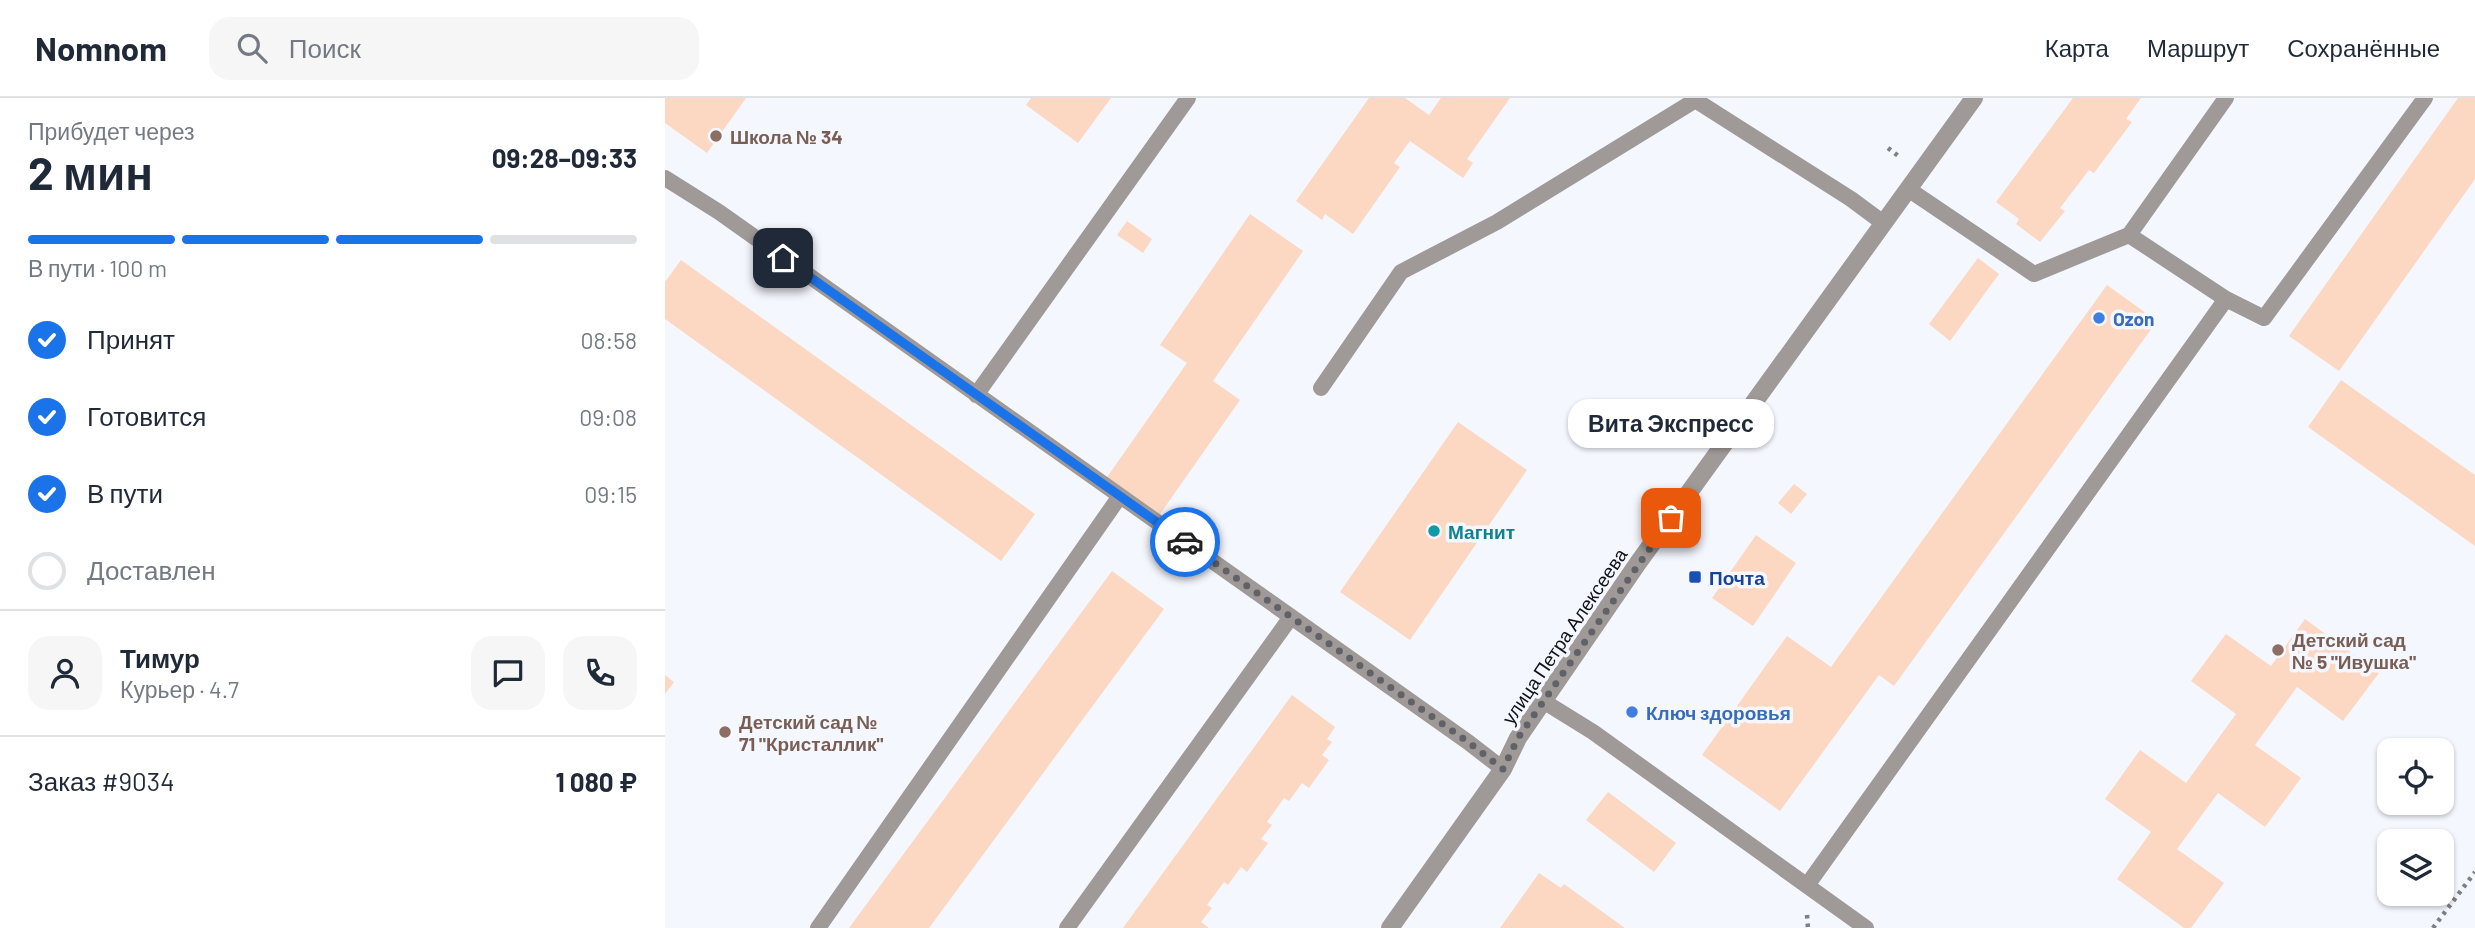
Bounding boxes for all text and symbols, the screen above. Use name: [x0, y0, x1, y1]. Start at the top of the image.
search box: [209, 17, 699, 80]
text: Nomnom: [35, 28, 167, 68]
icon: search: [233, 29, 271, 67]
text: Поиск: [289, 32, 361, 63]
text: Карта: [2045, 33, 2109, 62]
text: Маршрут: [2147, 33, 2249, 62]
text: Сохранённые: [2287, 33, 2440, 62]
text: Прибудет через: [28, 117, 195, 145]
place label: Школа № 34: [730, 125, 843, 148]
marker: Школа № 34: [708, 128, 724, 144]
text: 09:28–09:33: [492, 142, 637, 173]
text: 2 мин: [28, 144, 153, 199]
pin: [753, 228, 813, 288]
icon: home: [764, 239, 802, 277]
text: В пути · 100 m: [28, 254, 167, 282]
place label: Ozon: [2113, 307, 2155, 330]
marker: Ozon: [2091, 310, 2107, 326]
icon: check: [28, 321, 66, 359]
text: Принят: [87, 323, 175, 354]
text: 08:58: [580, 326, 637, 354]
icon: check: [28, 398, 66, 436]
callout: Вита Экспресс: [1568, 399, 1774, 448]
text: Готовится: [87, 400, 206, 431]
text: 09:08: [579, 403, 637, 431]
text: Вита Экспресс: [1588, 409, 1754, 437]
icon: check: [28, 475, 66, 513]
text: В пути: [87, 477, 163, 508]
text: 09:15: [584, 480, 637, 508]
pin: [1641, 488, 1701, 548]
icon: bag: [1652, 499, 1690, 537]
courier: [1150, 507, 1220, 577]
place label: Магнит: [1448, 520, 1515, 543]
icon: car: [1166, 523, 1204, 561]
marker: Магнит: [1426, 523, 1442, 539]
street label: улица Петра Алексеева: [1497, 543, 1632, 728]
text: Доставлен: [87, 554, 216, 585]
place label: Почта: [1709, 566, 1765, 589]
marker: Почта: [1687, 569, 1703, 585]
place label: Детский сад № 5 "Ивушка": [2292, 628, 2416, 673]
button: person: [28, 636, 102, 710]
button: chat: [471, 636, 545, 710]
button: phone: [563, 636, 637, 710]
text: Тимур: [120, 642, 200, 673]
marker: Детский сад № 5 "Ивушка": [2270, 642, 2286, 658]
text: Курьер · 4.7: [120, 675, 239, 703]
place label: Ключ здоровья: [1646, 701, 1791, 724]
marker: Ключ здоровья: [1624, 704, 1640, 720]
place label: Детский сад № 71 "Кристаллик": [739, 710, 884, 755]
marker: Детский сад № 71 "Кристаллик": [717, 724, 733, 740]
map controls: [2377, 738, 2454, 906]
button: locate: [2377, 738, 2454, 815]
text: Заказ #9034: [28, 765, 175, 796]
text: 1 080 ₽: [555, 766, 637, 797]
button: layers: [2377, 829, 2454, 906]

